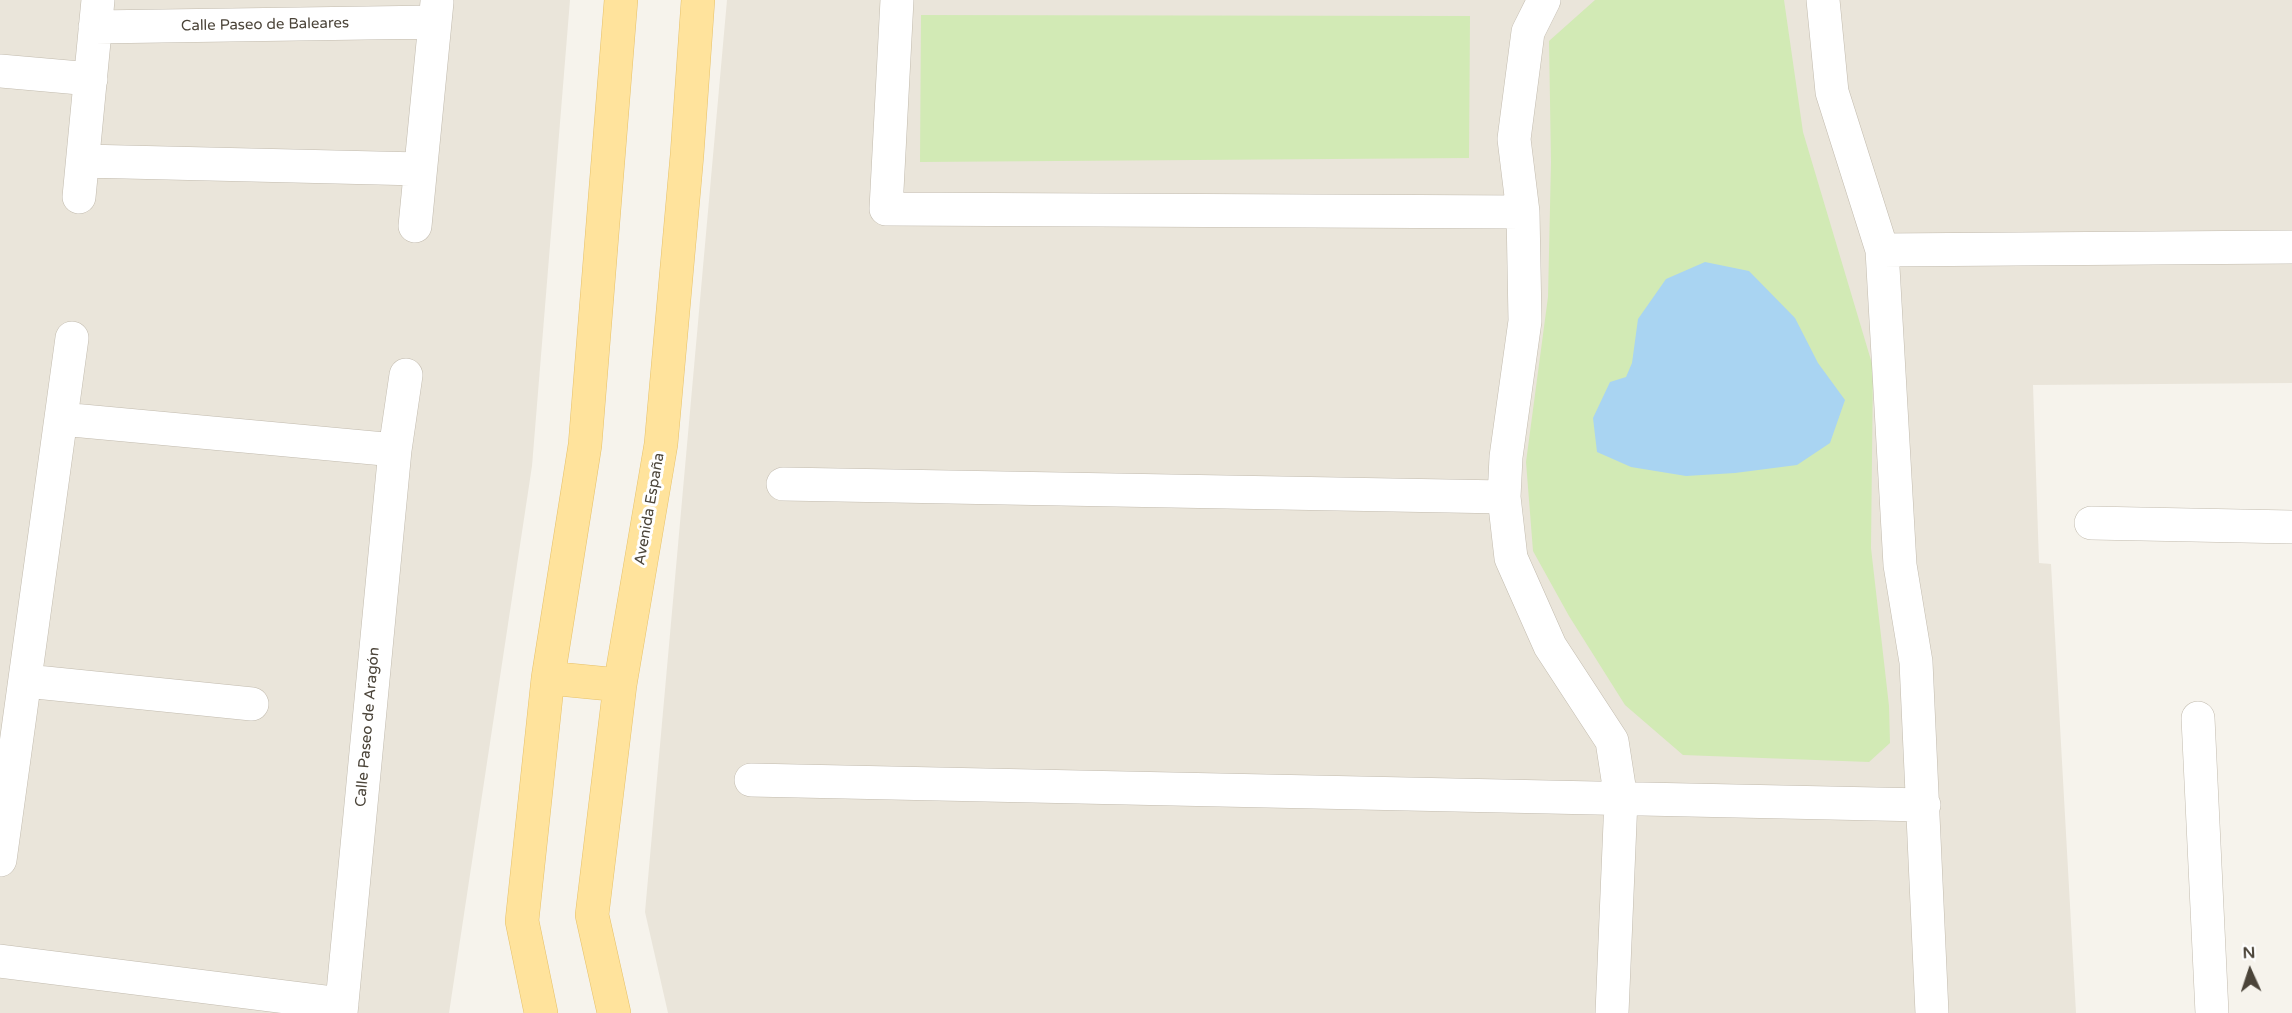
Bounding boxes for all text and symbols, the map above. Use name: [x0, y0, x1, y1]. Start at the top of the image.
street label: Calle Paseo de Baleares: [181, 15, 349, 35]
street label: Avenida España: [631, 451, 669, 567]
street label: Calle Paseo de Aragón: [352, 646, 384, 808]
north arrow: [2220, 941, 2280, 1001]
text: N: [2242, 943, 2256, 963]

